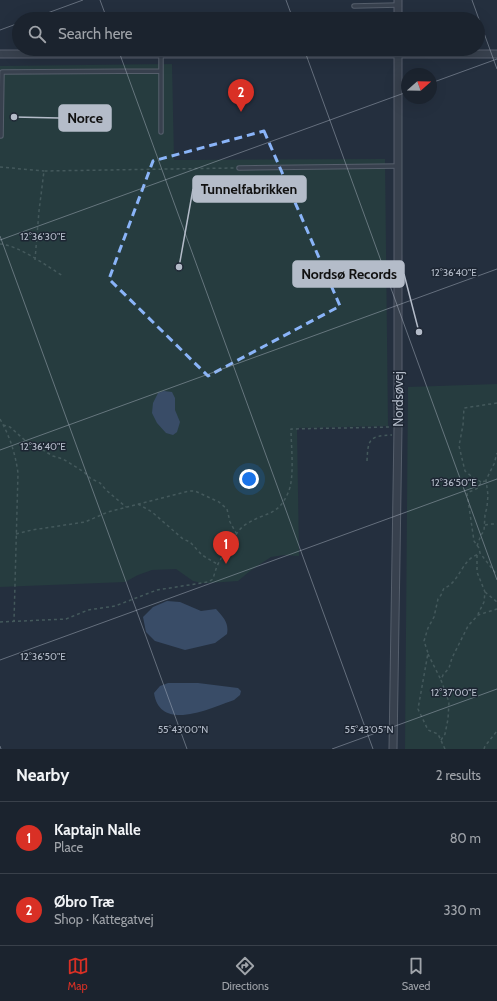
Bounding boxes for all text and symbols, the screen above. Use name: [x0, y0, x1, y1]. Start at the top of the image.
search box: [12, 12, 485, 56]
icon: search: [26, 23, 48, 45]
text: Search here: [58, 25, 133, 43]
north arrow: [401, 68, 437, 104]
pin: 2: [228, 79, 254, 112]
callout: Norce: [59, 105, 111, 131]
text: Norce: [67, 109, 103, 127]
callout: Tunnelfabrikken: [193, 176, 306, 202]
text: Tunnelfabrikken: [201, 180, 297, 198]
text: 12°36'30"E: [20, 230, 66, 243]
callout: Nordsø Records: [293, 261, 404, 287]
text: Nordsø Records: [301, 265, 397, 283]
text: 12°36'40"E: [431, 266, 477, 279]
street label: Nordsøvej: [390, 371, 407, 427]
text: 12°36'40"E: [20, 440, 66, 453]
your location: [239, 469, 259, 489]
text: 12°36'50"E: [431, 476, 477, 489]
pin: 1: [213, 531, 239, 564]
text: 12°36'50"E: [20, 650, 66, 663]
text: 12°37'00"E: [431, 686, 478, 699]
text: 55°43'00"N: [158, 723, 208, 736]
text: 55°43'05"N: [344, 723, 394, 736]
text: Nearby: [16, 765, 69, 785]
text: 2 results: [436, 767, 481, 783]
text: Kaptajn Nalle: [54, 821, 141, 839]
text: 1: [27, 830, 31, 846]
text: 80 m: [450, 830, 481, 846]
text: Place: [54, 839, 83, 855]
text: Øbro Træ: [54, 893, 114, 911]
text: 2: [26, 902, 32, 918]
text: 330 m: [444, 902, 481, 918]
text: Shop · Kattegatvej: [54, 911, 153, 927]
tab: Map: [67, 955, 89, 993]
tab: Directions: [222, 955, 269, 993]
tab: Saved: [402, 955, 430, 993]

